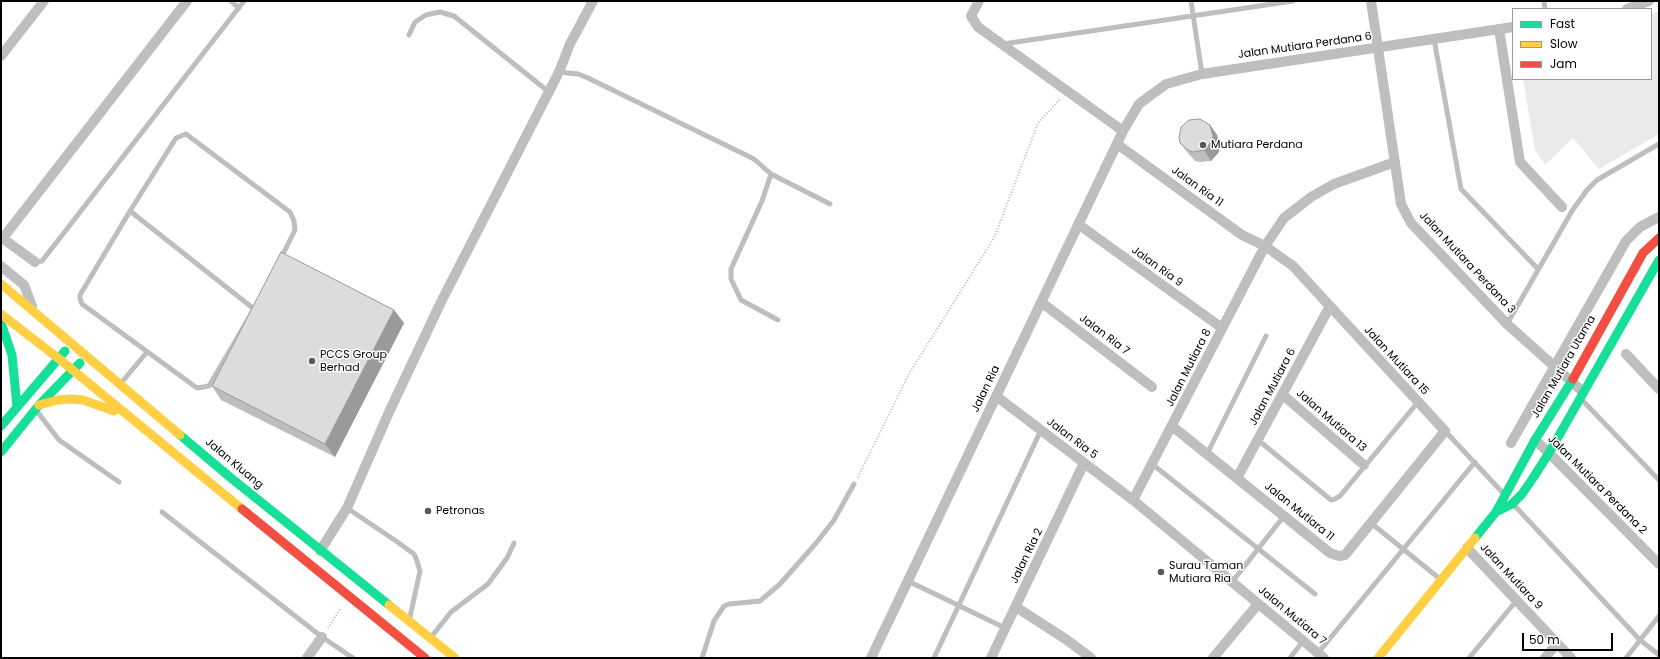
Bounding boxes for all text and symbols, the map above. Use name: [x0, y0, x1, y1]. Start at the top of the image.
legend: [1512, 8, 1652, 80]
text: Fast: [1550, 15, 1575, 32]
street label: Jalan Mutiara Perdana 6: [1237, 30, 1373, 62]
text: Slow: [1550, 35, 1578, 52]
text: Jam: [1550, 55, 1577, 72]
place label: Mutiara Perdana: [1211, 138, 1303, 152]
marker: Mutiara Perdana: [1198, 140, 1208, 150]
street label: Jalan Ria 11: [1169, 164, 1225, 210]
street label: Jalan Mutiara Perdana 3: [1416, 209, 1518, 317]
street label: Jalan Ria 9: [1129, 244, 1185, 290]
street label: Jalan Ria 7: [1076, 312, 1132, 358]
street label: Jalan Mutiara Utama: [1529, 313, 1599, 421]
street label: Jalan Mutiara 15: [1361, 324, 1431, 398]
street label: Jalan Mutiara 8: [1164, 327, 1214, 409]
street label: Jalan Mutiara 6: [1247, 346, 1299, 428]
place label: PCCS Group Berhad: [320, 348, 387, 374]
marker: PCCS Group Berhad: [307, 356, 317, 366]
street label: Jalan Ria: [969, 364, 1003, 414]
street label: Jalan Mutiara 13: [1293, 387, 1369, 455]
street label: Jalan Ria 5: [1044, 416, 1100, 462]
street label: Jalan Mutiara Perdana 2: [1545, 433, 1649, 537]
street label: Jalan Kluang: [202, 436, 266, 492]
street label: Jalan Mutiara 11: [1262, 480, 1336, 544]
place label: Petronas: [436, 504, 485, 518]
marker: Petronas: [423, 506, 433, 516]
street label: Jalan Ria 2: [1008, 526, 1046, 586]
street label: Jalan Mutiara 9: [1477, 541, 1545, 613]
place label: Surau Taman Mutiara Ria: [1169, 559, 1243, 585]
marker: Surau Taman Mutiara Ria: [1156, 567, 1166, 577]
street label: Jalan Mutiara 7: [1255, 584, 1329, 648]
scale bar: [1524, 625, 1615, 651]
text: 50 m: [1529, 631, 1560, 648]

